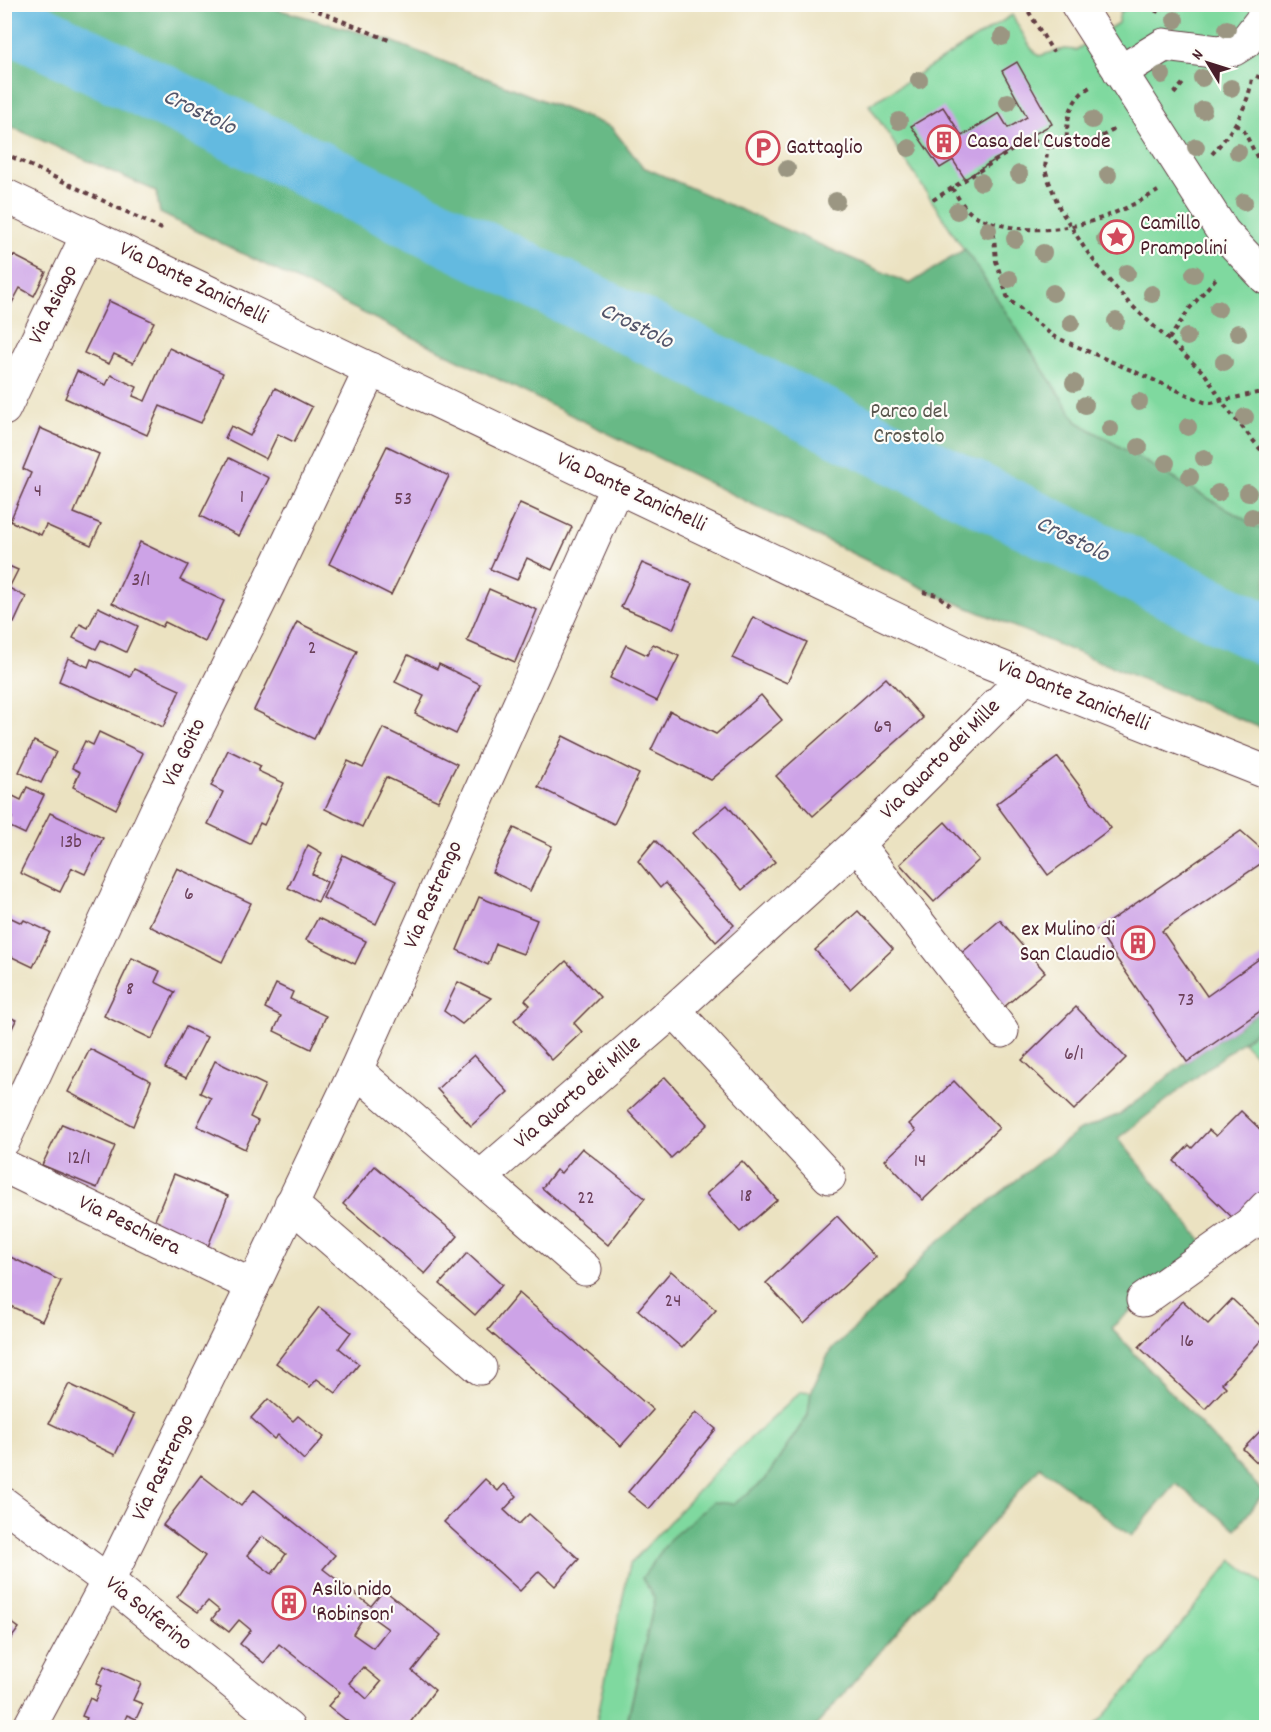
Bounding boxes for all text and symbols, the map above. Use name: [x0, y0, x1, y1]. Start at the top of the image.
north arrow: [1178, 33, 1238, 93]
text: N: [1187, 45, 1210, 65]
water label: Crostolo: [157, 81, 242, 146]
building icon: Casa del Custode: [926, 124, 962, 160]
place label: Casa del Custode: [967, 127, 1111, 158]
parking icon: Gattaglio: [745, 130, 781, 166]
place label: Gattaglio: [786, 133, 863, 164]
place label: Camillo Prampolini: [1140, 209, 1227, 265]
place icon: Camillo Prampolini: [1099, 219, 1135, 255]
street label: Via Dante Zanichelli: [113, 235, 273, 333]
street label: Via Asiago: [21, 260, 87, 350]
water label: Crostolo: [594, 295, 679, 360]
park label: Parco del Crostolo: [870, 397, 948, 453]
street label: Via Dante Zanichelli: [551, 445, 711, 541]
house number: 4: [34, 478, 42, 506]
house number: 1: [240, 484, 244, 512]
house number: 53: [394, 486, 412, 514]
water label: Crostolo: [1030, 508, 1115, 573]
house number: 3/1: [132, 567, 150, 595]
house number: 2: [308, 635, 316, 663]
street label: Via Dante Zanichelli: [992, 651, 1154, 741]
street label: Via Quarto dei Mille: [874, 693, 1008, 827]
street label: Via Goito: [155, 713, 215, 793]
house number: 69: [874, 714, 892, 742]
house number: 13b: [60, 829, 82, 857]
street label: Via Pastrengo: [396, 836, 472, 954]
house number: 6: [184, 881, 194, 909]
place label: ex Mulino di San Claudio: [1020, 915, 1115, 971]
building icon: ex Mulino di San Claudio: [1120, 925, 1156, 961]
house number: 8: [126, 976, 134, 1004]
house number: 73: [1178, 987, 1194, 1015]
street label: Via Quarto dei Mille: [508, 1029, 648, 1157]
house number: 6/1: [1064, 1041, 1084, 1069]
house number: 12/1: [67, 1145, 91, 1173]
house number: 14: [914, 1148, 926, 1176]
house number: 18: [740, 1183, 752, 1211]
house number: 22: [577, 1185, 595, 1213]
street label: Via Peschiera: [73, 1188, 186, 1264]
house number: 24: [664, 1288, 682, 1316]
house number: 16: [1180, 1328, 1194, 1356]
street label: Via Pastrengo: [125, 1409, 203, 1527]
street label: Via Solferino: [98, 1569, 198, 1659]
place label: Asilo nido 'Robinson': [312, 1575, 394, 1631]
building icon: Asilo nido 'Robinson': [271, 1585, 307, 1621]

